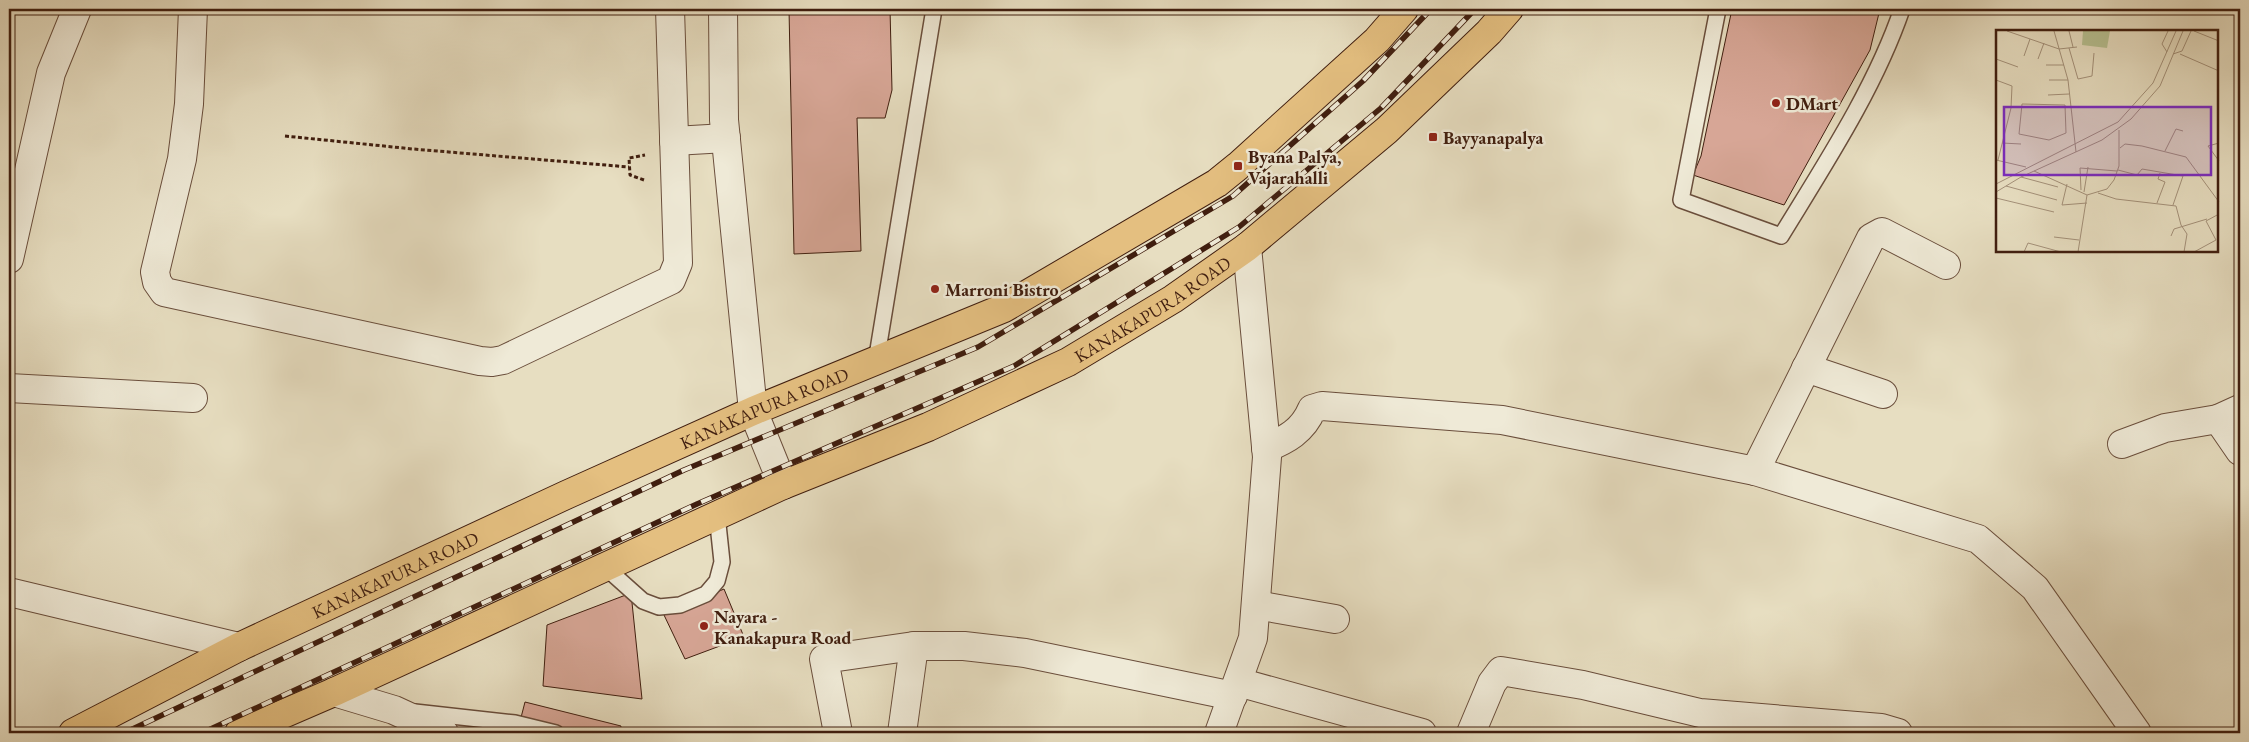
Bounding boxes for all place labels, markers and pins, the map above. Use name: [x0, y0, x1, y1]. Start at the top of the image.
place label: DMart: [1786, 92, 1838, 115]
marker: DMart: [1770, 97, 1782, 109]
place label: Bayyanapalya: [1443, 126, 1543, 149]
marker: Bayyanapalya: [1427, 131, 1439, 143]
place label: Byana Palya, Vajarahalli: [1248, 145, 1342, 189]
marker: Byana Palya, Vajarahalli: [1232, 160, 1244, 172]
place label: Marroni Bistro: [945, 278, 1059, 301]
marker: Marroni Bistro: [929, 283, 941, 295]
place label: Nayara - Kanakapura Road: [714, 605, 851, 649]
marker: Nayara - Kanakapura Road: [698, 620, 710, 632]

